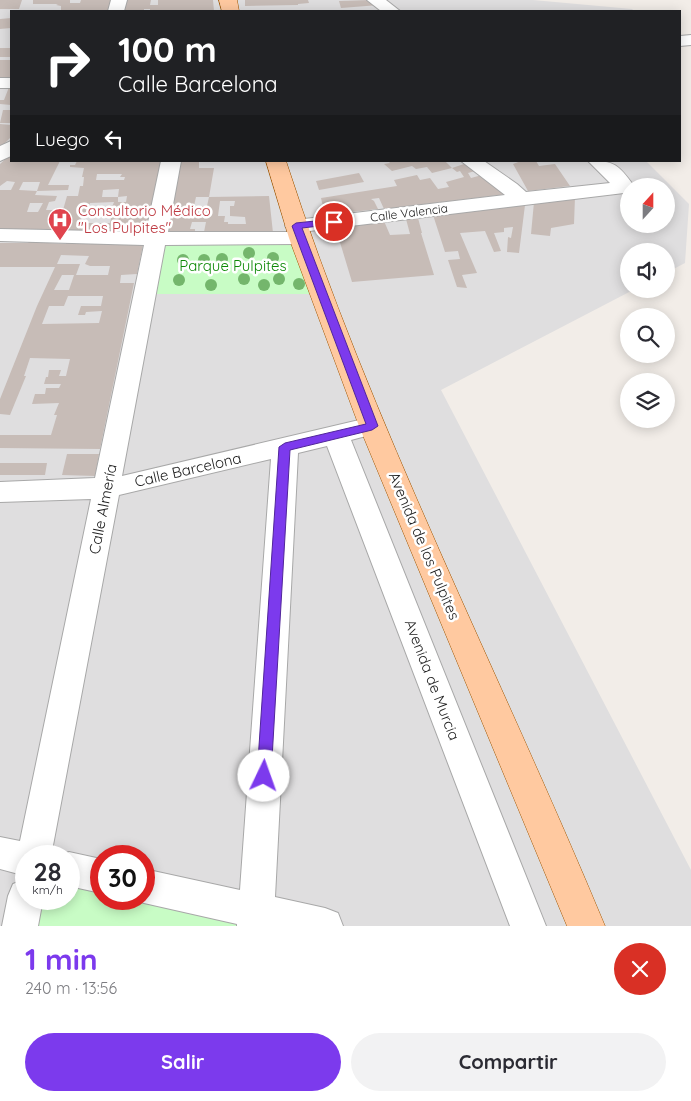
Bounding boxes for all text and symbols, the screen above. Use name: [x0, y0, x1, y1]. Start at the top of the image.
text: 100 m: [118, 27, 217, 71]
icon: right: [35, 30, 100, 95]
text: Calle Barcelona: [118, 70, 278, 98]
icon: left: [100, 125, 128, 153]
text: Luego: [35, 127, 90, 151]
north arrow: [620, 178, 675, 232]
map controls: [620, 178, 675, 428]
street label: Calle Valencia: [369, 200, 449, 225]
place label: Consultorio Médico "Los Pulpites": [78, 201, 211, 237]
pin: [313, 201, 355, 243]
hospital icon: Consultorio Médico "Los Pulpites": [47, 207, 73, 241]
icon: arrive: [320, 208, 348, 236]
button: sound: [620, 243, 675, 298]
park label: Parque Pulpites: [179, 256, 287, 275]
button: search: [620, 308, 675, 363]
button: layers: [620, 373, 675, 428]
street label: Calle Barcelona: [133, 448, 243, 491]
street label: Calle Almería: [84, 462, 121, 556]
street label: Avenida de los Pulpites: [385, 469, 464, 623]
street label: Avenida de Murcia: [401, 617, 464, 743]
position arrow: [237, 749, 289, 801]
speed limit sign: 30: [90, 845, 155, 910]
text: 28: [34, 856, 61, 887]
text: km/h: [32, 882, 63, 897]
text: 1 min: [25, 940, 98, 978]
button: close: [614, 943, 666, 995]
text: 240 m · 13:56: [25, 978, 117, 998]
button: Salir: [25, 1033, 341, 1091]
button: Compartir: [351, 1033, 666, 1091]

